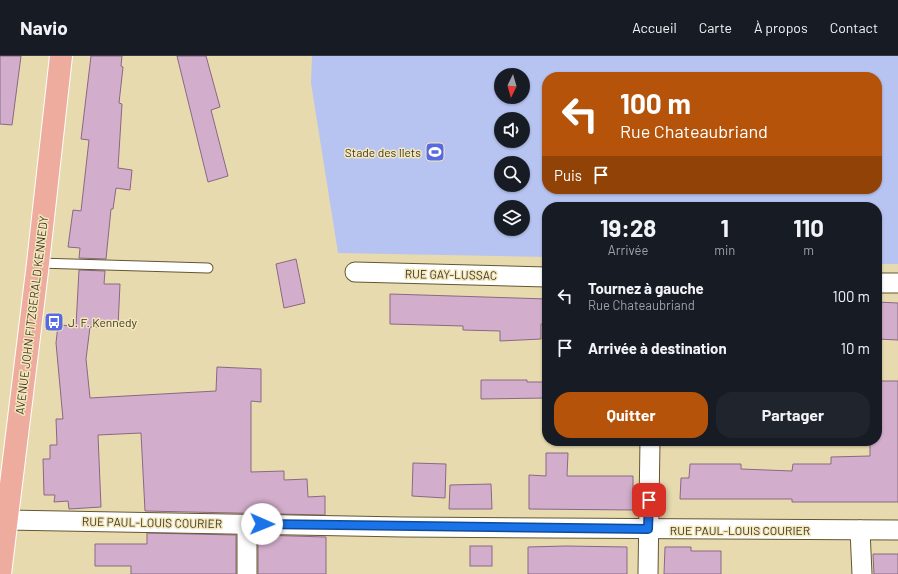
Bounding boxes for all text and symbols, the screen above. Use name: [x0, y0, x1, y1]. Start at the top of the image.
text: Navio: [20, 16, 68, 39]
text: Accueil: [632, 19, 677, 36]
text: Carte: [699, 19, 732, 36]
text: À propos: [754, 19, 808, 36]
text: Contact: [830, 19, 878, 36]
north arrow: [494, 68, 530, 104]
map controls: [494, 68, 530, 236]
text: 100 m: [620, 86, 691, 120]
icon: left: [554, 88, 606, 140]
button: sound: [494, 112, 530, 148]
text: Rue Chateaubriand: [620, 120, 768, 142]
sports icon: Stade des Ilets: [424, 141, 446, 163]
place label: Stade des Ilets: [345, 145, 421, 159]
button: search: [494, 156, 530, 192]
icon: arrive: [590, 164, 612, 186]
text: Puis: [554, 166, 582, 184]
button: layers: [494, 200, 530, 236]
text: 19:28: [600, 213, 656, 242]
text: 1: [721, 213, 729, 242]
text: 110: [793, 213, 824, 242]
street label: AVENUE JOHN FITZGERALD KENNEDY: [12, 214, 50, 415]
text: Arrivée: [608, 242, 648, 258]
text: min: [714, 242, 735, 258]
text: m: [803, 242, 814, 258]
street label: RUE GAY-LUSSAC: [405, 266, 497, 282]
text: Tournez à gauche: [588, 279, 704, 297]
icon: left: [554, 285, 576, 307]
text: 100 m: [832, 287, 870, 305]
text: Rue Chateaubriand: [588, 297, 695, 313]
bus stop icon: J. F. Kennedy: [43, 311, 65, 333]
place label: J. F. Kennedy: [68, 315, 138, 329]
icon: arrive: [554, 337, 576, 359]
text: Arrivée à destination: [588, 339, 727, 357]
text: 10 m: [841, 339, 870, 357]
button: Quitter: [554, 392, 708, 438]
button: Partager: [716, 392, 870, 438]
pin: [632, 483, 666, 517]
icon: arrive: [638, 489, 660, 511]
position arrow: [241, 503, 283, 545]
street label: RUE PAUL-LOUIS COURIER: [82, 514, 222, 530]
street label: RUE PAUL-LOUIS COURIER: [670, 523, 810, 537]

